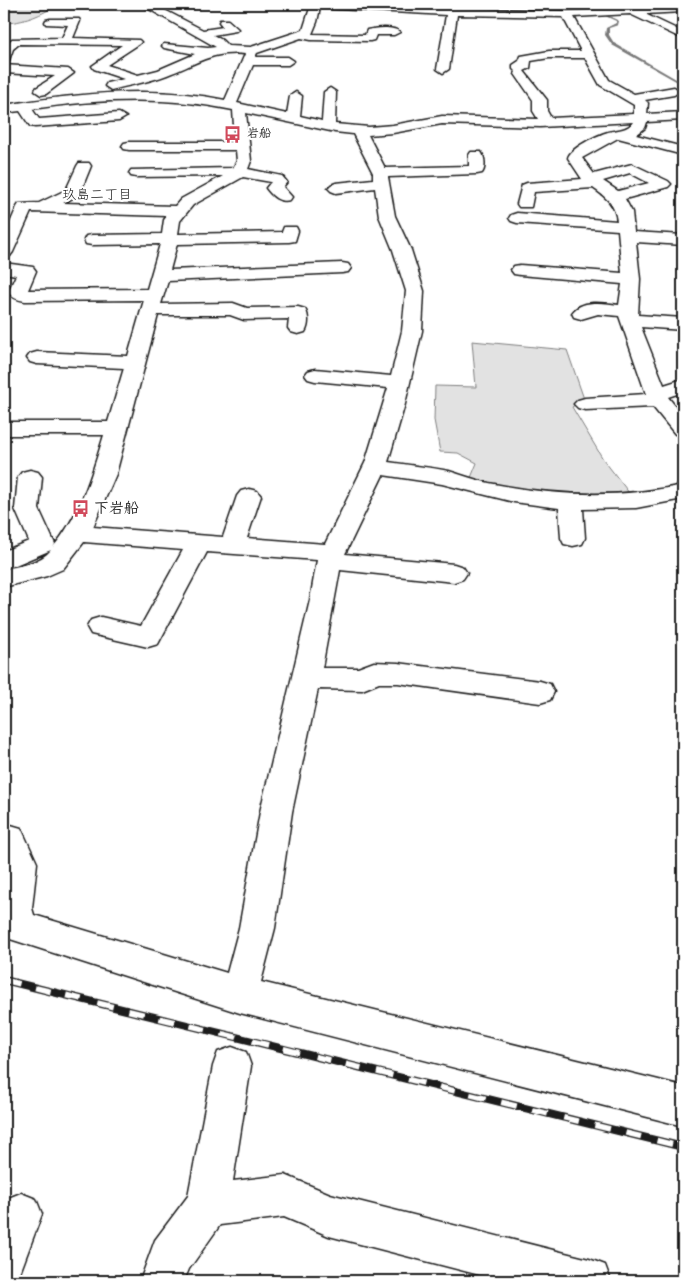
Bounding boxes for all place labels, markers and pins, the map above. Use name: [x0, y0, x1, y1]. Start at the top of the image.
bus stop icon: 岩船: [223, 124, 243, 144]
place label: 岩船: [247, 126, 271, 142]
bus stop icon: 下岩船: [70, 499, 90, 519]
place label: 下岩船: [94, 499, 139, 519]

